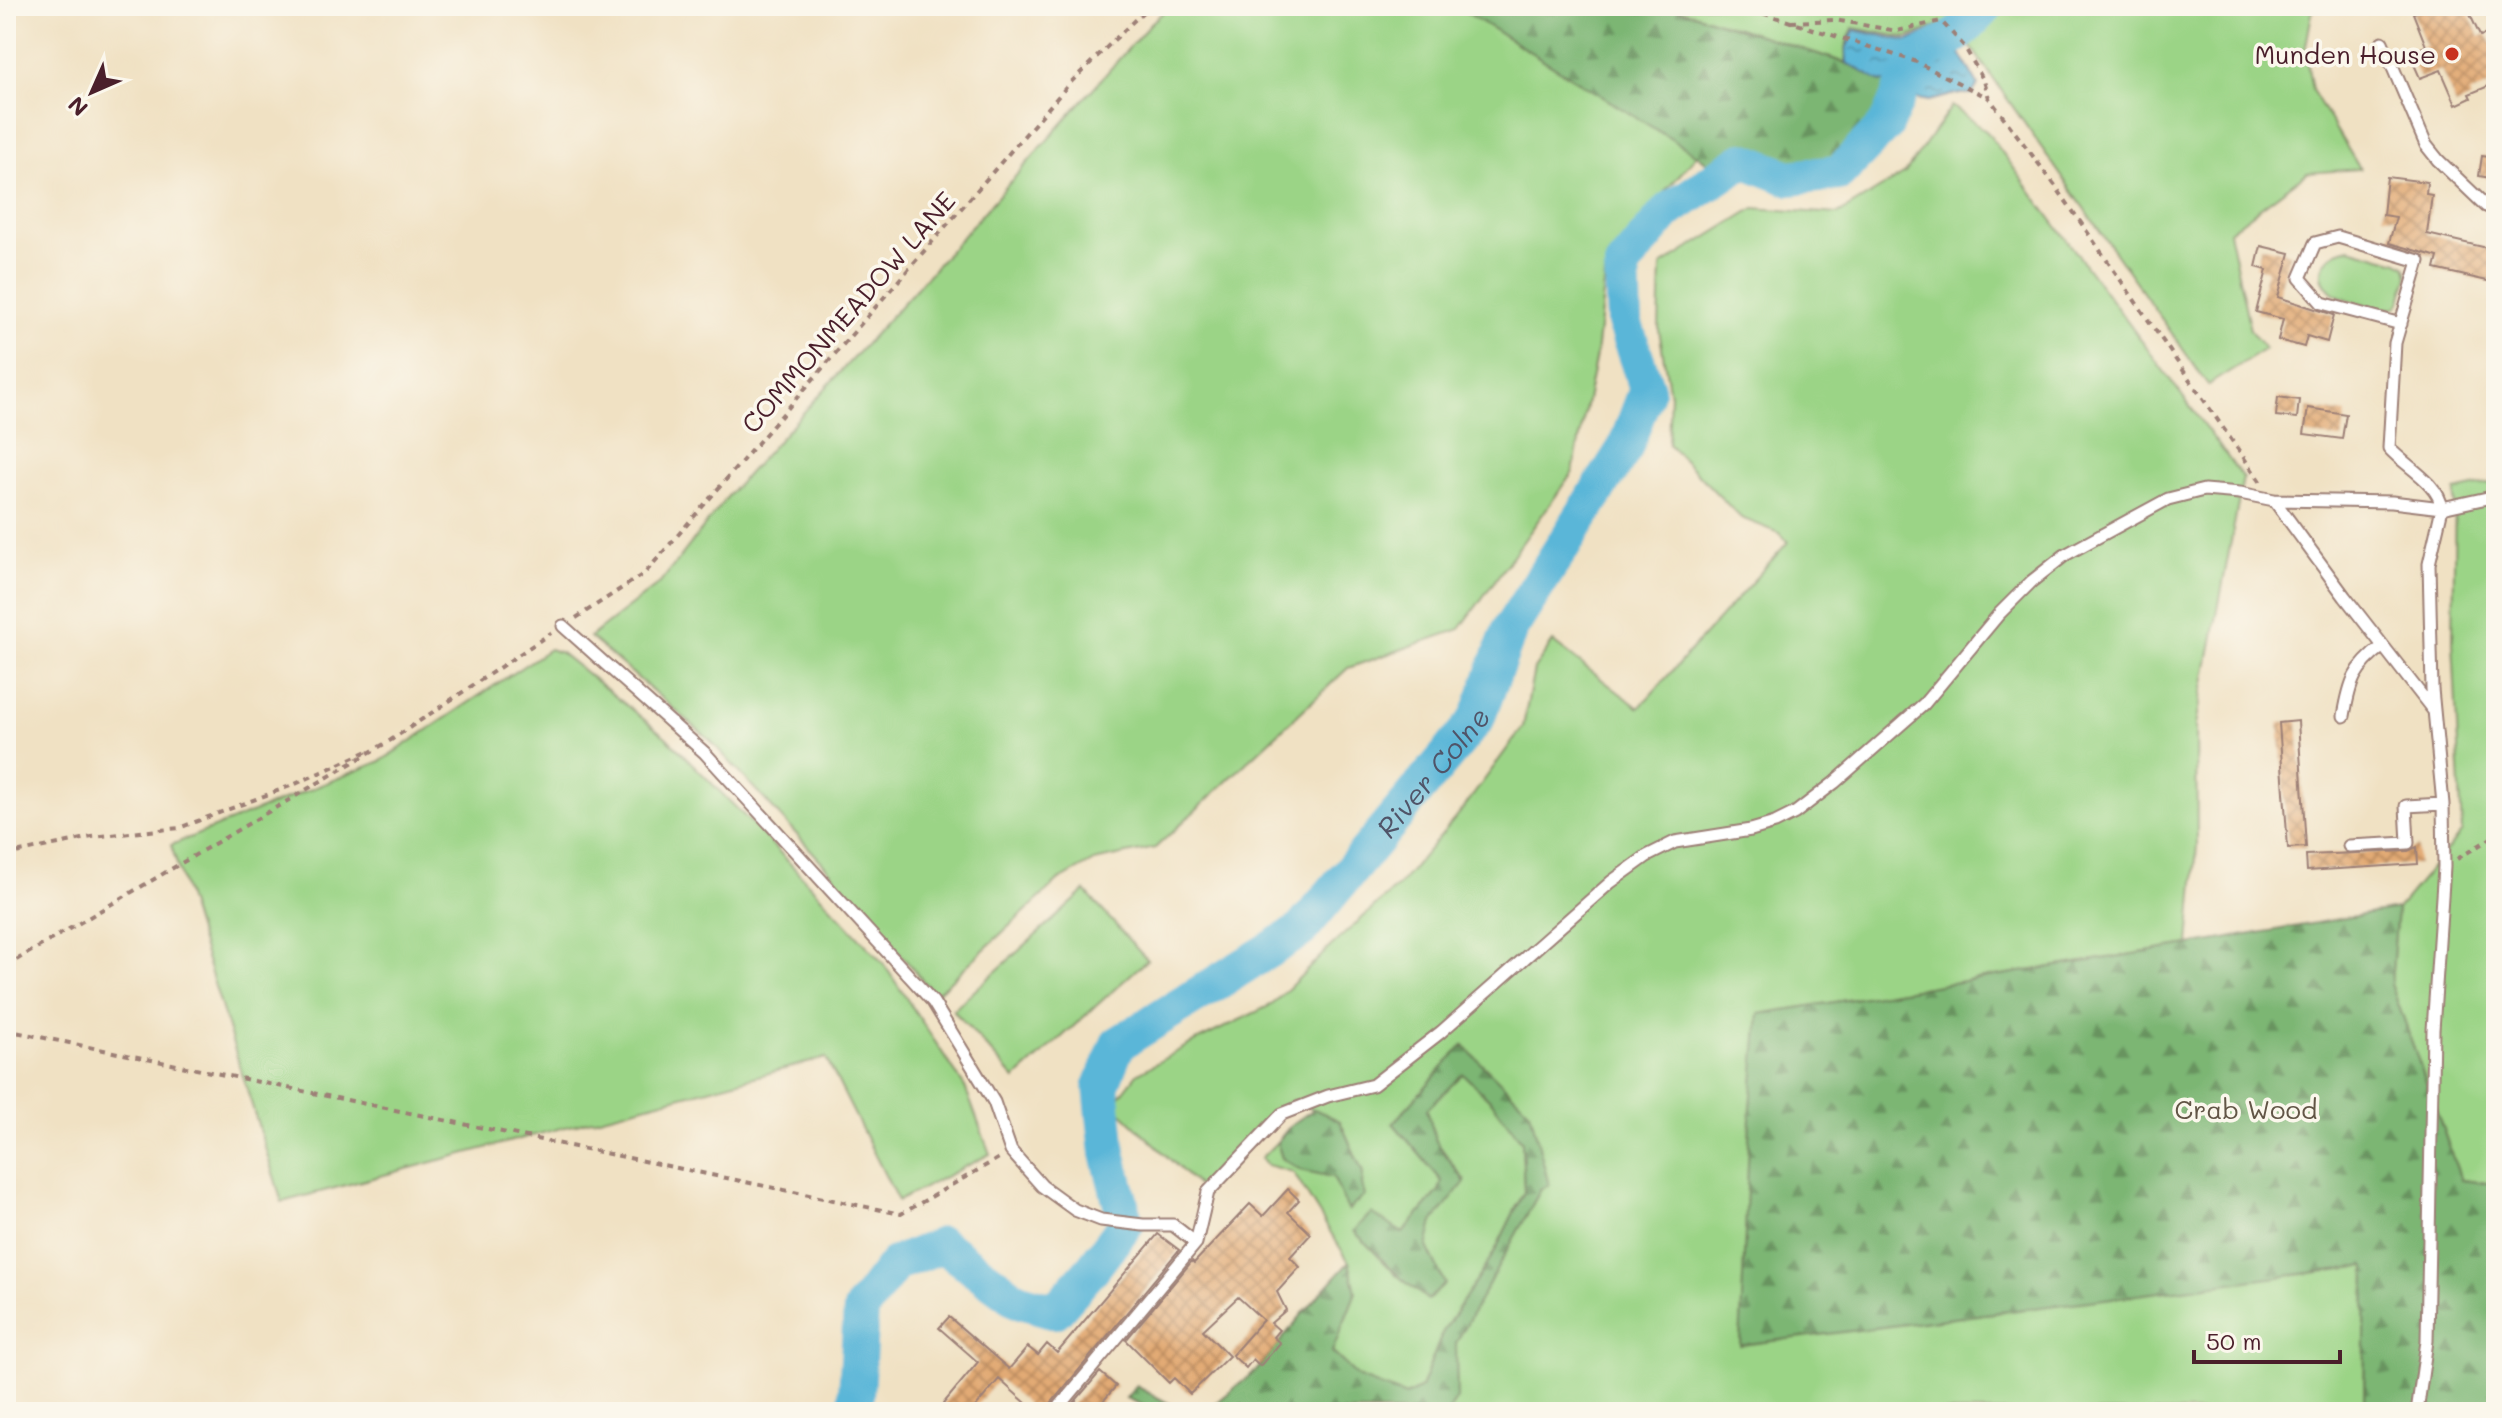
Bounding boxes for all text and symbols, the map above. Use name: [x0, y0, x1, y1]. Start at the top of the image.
place label: Munden House: [2254, 37, 2436, 71]
marker: Munden House: [2443, 45, 2461, 63]
north arrow: [52, 52, 132, 132]
text: N: [61, 90, 94, 123]
street label: COMMONMEADOW LANE: [734, 184, 962, 440]
water label: River Colne: [1368, 704, 1497, 845]
park label: Crab Wood: [2175, 1092, 2317, 1126]
scale bar: [2194, 1314, 2340, 1364]
text: 50 m: [2206, 1325, 2262, 1356]

